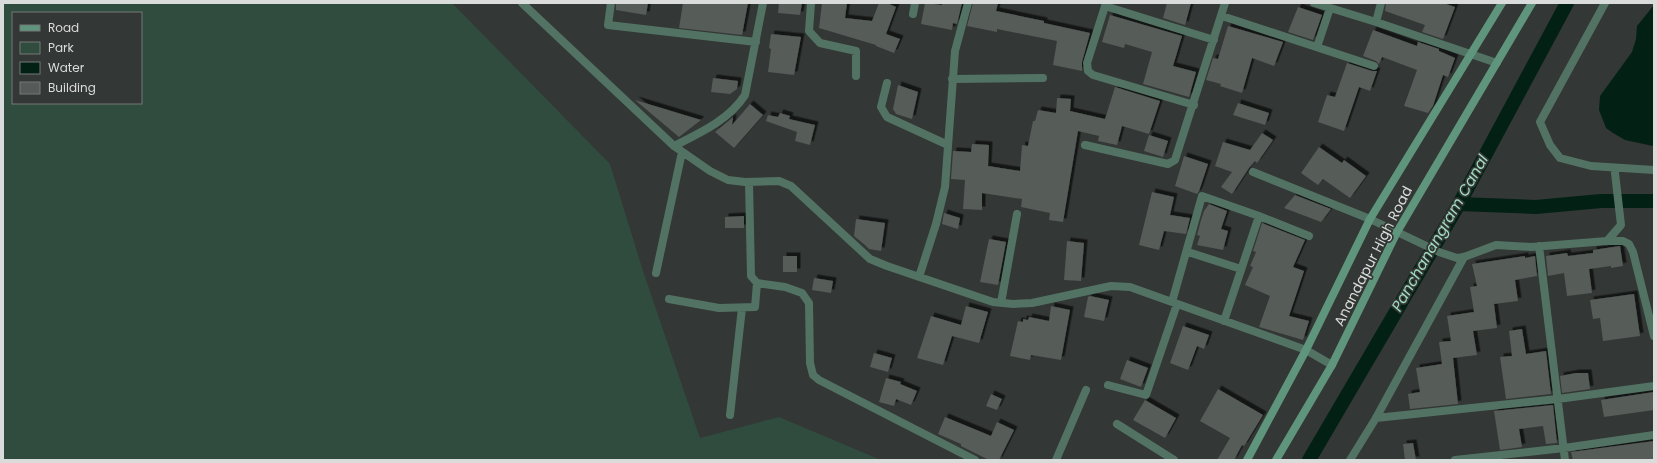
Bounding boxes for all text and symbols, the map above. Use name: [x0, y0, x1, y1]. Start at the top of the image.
legend: [12, 12, 142, 104]
text: Road: [48, 19, 79, 36]
text: Park: [48, 39, 75, 56]
text: Water: [48, 59, 85, 76]
text: Building: [48, 79, 96, 96]
water label: Panchanangram Canal: [1386, 150, 1493, 315]
street label: Anandapur High Road: [1329, 182, 1417, 330]

